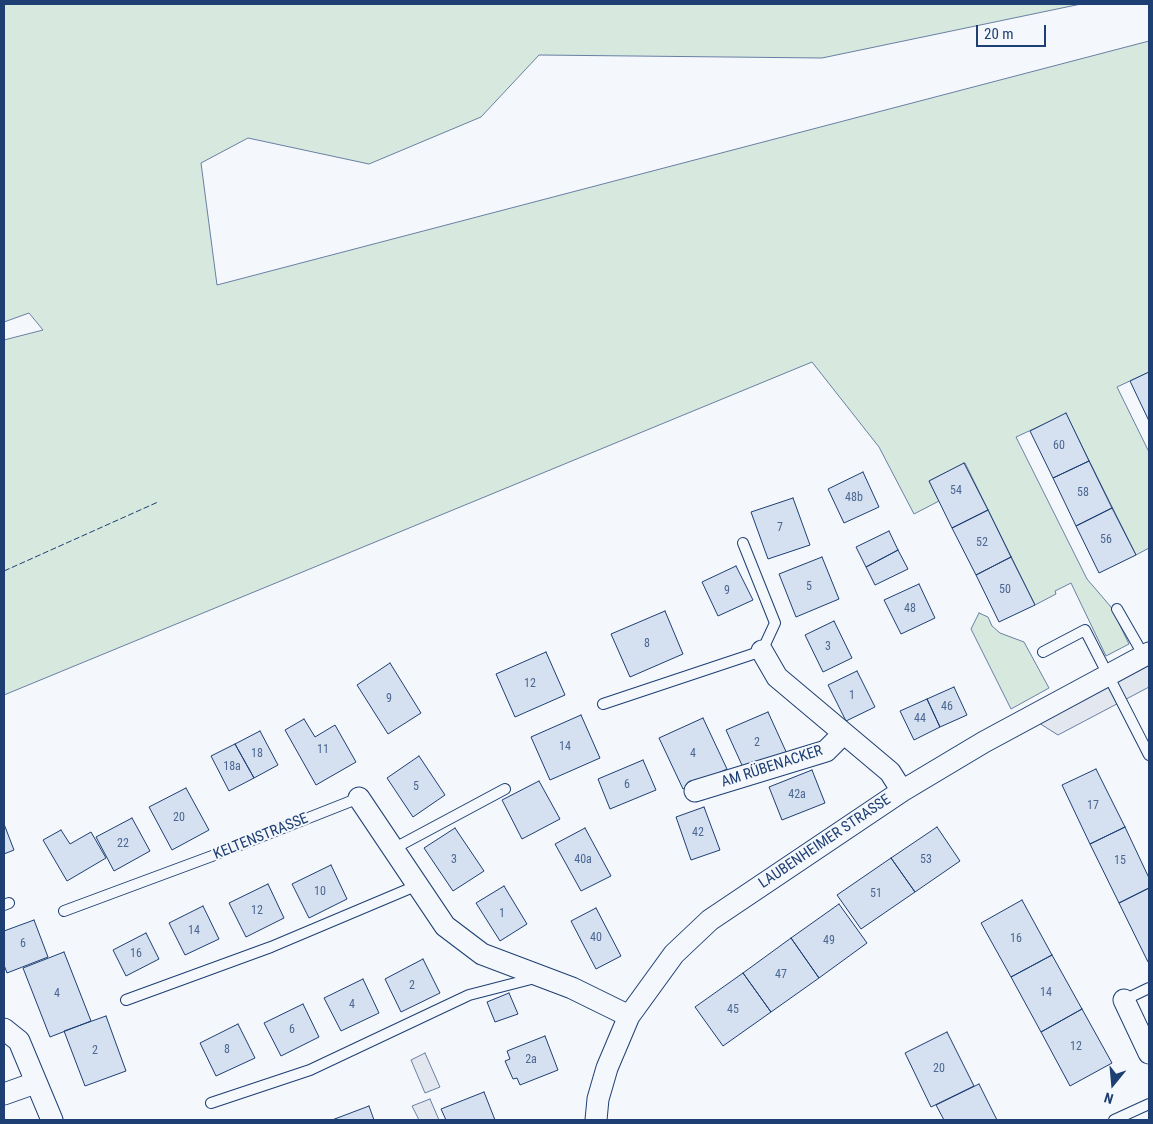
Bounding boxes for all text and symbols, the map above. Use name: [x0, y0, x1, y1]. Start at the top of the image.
scale bar: [978, 15, 1048, 47]
text: 20 m: [984, 25, 1014, 43]
house number: 60: [1053, 439, 1065, 453]
house number: 54: [950, 484, 962, 498]
house number: 58: [1077, 486, 1089, 500]
house number: 48b: [845, 491, 863, 505]
house number: 7: [777, 521, 783, 535]
house number: 56: [1100, 533, 1112, 547]
house number: 52: [976, 536, 988, 550]
house number: 5: [806, 580, 812, 594]
house number: 50: [999, 583, 1011, 597]
house number: 9: [724, 584, 730, 598]
house number: 48: [904, 602, 916, 616]
house number: 8: [644, 637, 650, 651]
house number: 3: [825, 640, 831, 654]
house number: 12: [524, 677, 536, 691]
house number: 1: [849, 689, 855, 703]
house number: 9: [386, 692, 392, 706]
house number: 46: [941, 700, 953, 714]
house number: 44: [914, 712, 926, 726]
house number: 2: [754, 736, 760, 750]
house number: 14: [559, 740, 571, 754]
street label: AM RÜBENACKER: [719, 742, 825, 792]
house number: 11: [317, 743, 329, 757]
house number: 18: [251, 747, 263, 761]
house number: 4: [690, 747, 696, 761]
house number: 18a: [223, 760, 241, 774]
house number: 6: [624, 778, 630, 792]
house number: 5: [413, 780, 419, 794]
house number: 42a: [788, 788, 806, 802]
street label: LAUBENHEIMER STRASSE: [756, 791, 894, 893]
house number: 17: [1087, 799, 1099, 813]
street label: KELTENSTRASSE: [211, 810, 311, 864]
house number: 20: [173, 811, 185, 825]
house number: 42: [692, 826, 704, 840]
house number: 22: [117, 837, 129, 851]
house number: 3: [451, 853, 457, 867]
house number: 40a: [574, 853, 592, 867]
house number: 53: [920, 853, 932, 867]
house number: 15: [1114, 854, 1126, 868]
house number: 10: [314, 885, 326, 899]
house number: 51: [870, 887, 882, 901]
house number: 12: [251, 904, 263, 918]
house number: 1: [499, 907, 505, 921]
house number: 14: [188, 924, 200, 938]
house number: 40: [590, 931, 602, 945]
house number: 16: [1010, 932, 1022, 946]
house number: 49: [823, 934, 835, 948]
house number: 6: [20, 937, 26, 951]
house number: 16: [130, 947, 142, 961]
house number: 47: [775, 968, 787, 982]
house number: 2: [409, 979, 415, 993]
house number: 14: [1040, 986, 1052, 1000]
house number: 4: [54, 987, 60, 1001]
house number: 4: [349, 998, 355, 1012]
house number: 45: [727, 1003, 739, 1017]
house number: 6: [289, 1023, 295, 1037]
house number: 12: [1070, 1040, 1082, 1054]
house number: 8: [224, 1043, 230, 1057]
house number: 2: [92, 1044, 98, 1058]
house number: 2a: [525, 1053, 537, 1067]
north arrow: [1088, 1059, 1138, 1109]
house number: 20: [933, 1062, 945, 1076]
text: N: [1102, 1089, 1115, 1107]

